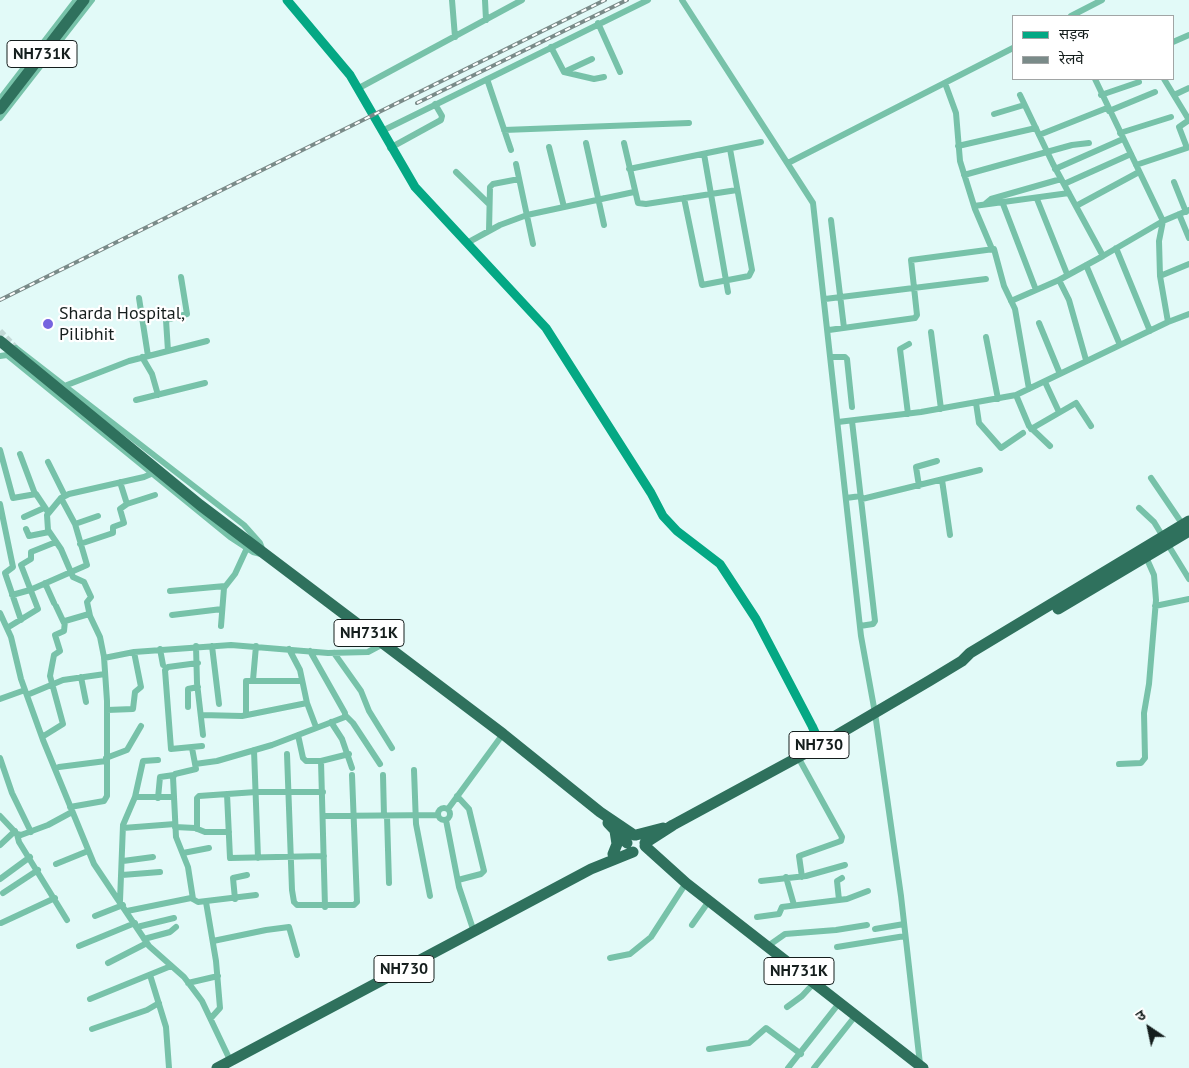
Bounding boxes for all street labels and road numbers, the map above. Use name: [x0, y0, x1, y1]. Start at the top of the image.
road number: NH731K: [7, 41, 77, 68]
road number: NH731K: [334, 620, 404, 646]
road number: NH730: [789, 732, 849, 758]
road number: NH730: [374, 956, 434, 982]
road number: NH731K: [764, 958, 834, 984]

